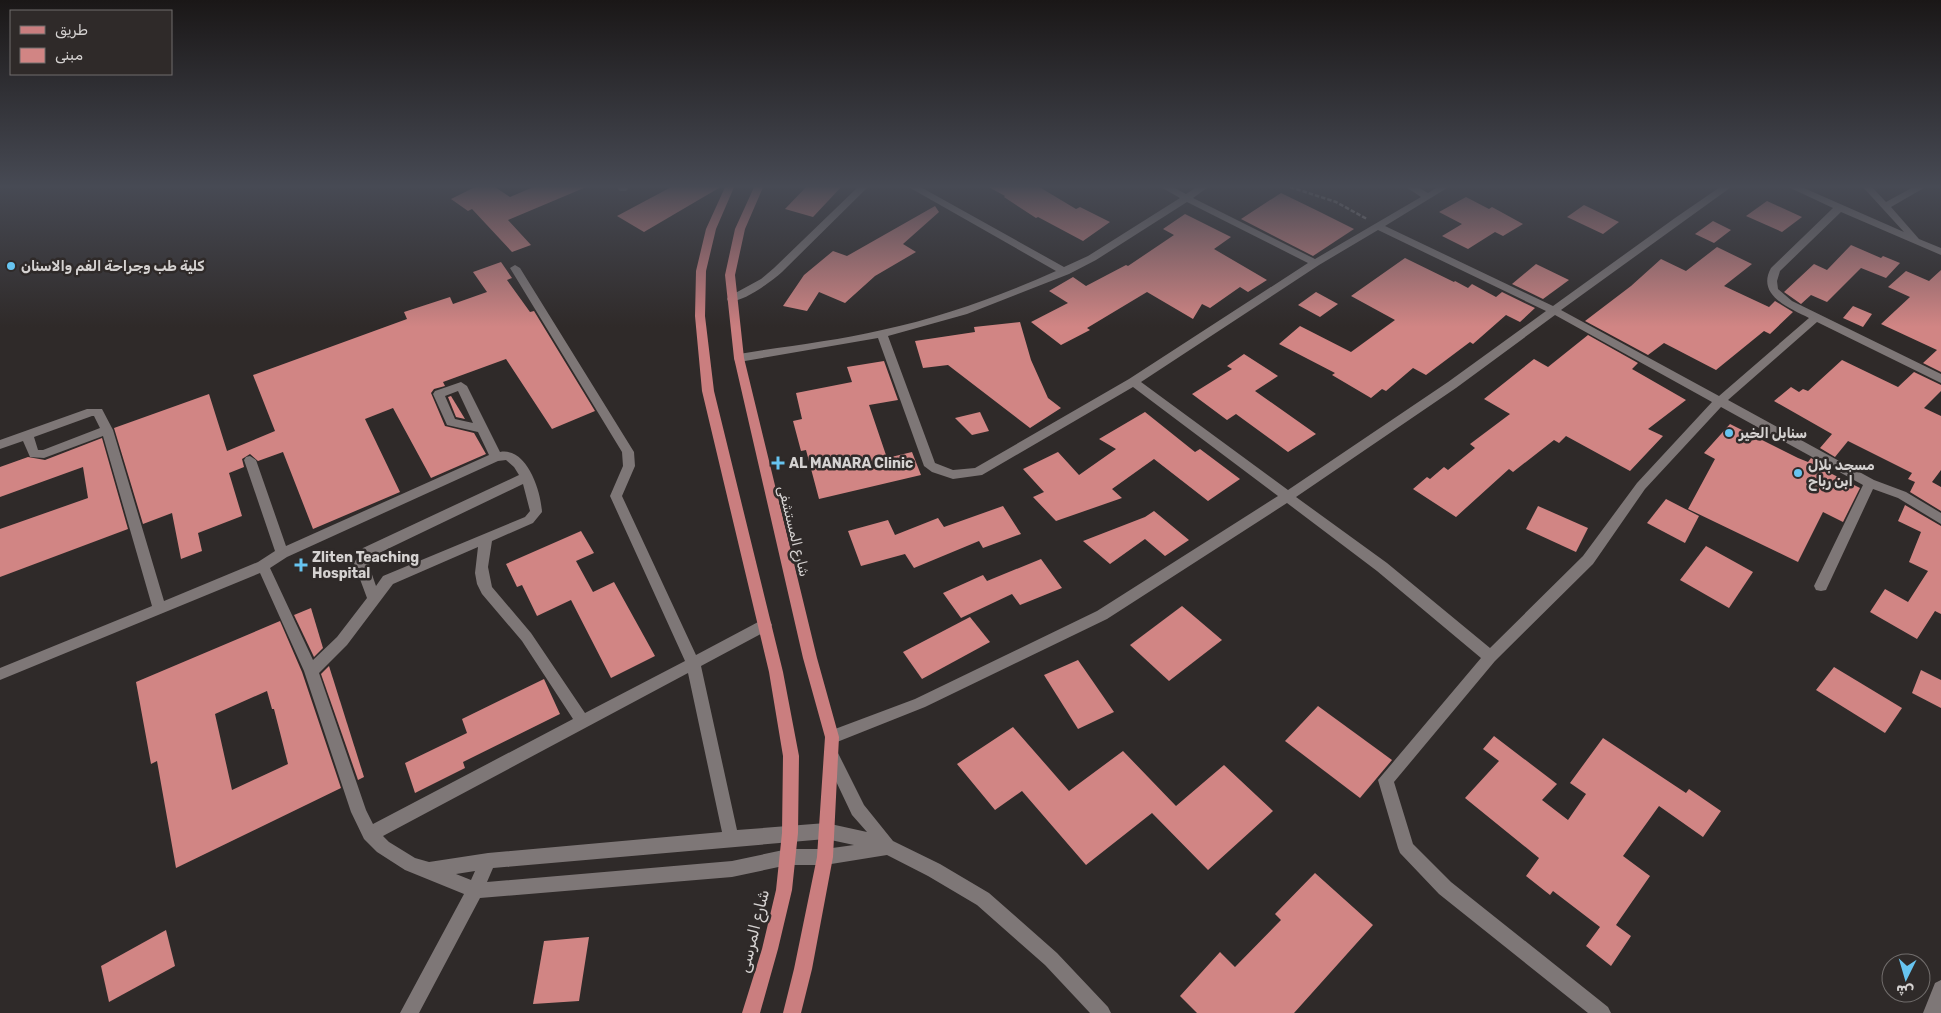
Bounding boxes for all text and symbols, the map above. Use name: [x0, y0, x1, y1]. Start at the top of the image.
legend: [10, 10, 172, 75]
text: طريق: [55, 21, 88, 39]
text: مبنى: [55, 46, 83, 64]
place label: كلية طب وجراحة الفم والاسنان: [21, 258, 204, 275]
marker: كلية طب وجراحة الفم والاسنان: [5, 260, 17, 272]
place label: سنابل الخير: [1738, 425, 1807, 442]
marker: سنابل الخير: [1723, 427, 1735, 439]
place label: AL MANARA Clinic: [789, 455, 913, 472]
marker: AL MANARA Clinic: [771, 456, 785, 470]
place label: مسجد بلال ابن رباح: [1808, 457, 1875, 491]
marker: مسجد بلال ابن رباح: [1792, 467, 1804, 479]
street label: شارع المستشفى: [772, 484, 813, 579]
place label: Zliten Teaching Hospital: [312, 549, 419, 582]
marker: Zliten Teaching Hospital: [294, 558, 308, 572]
street label: شارع المرسى: [734, 888, 775, 975]
north arrow: [1881, 953, 1931, 1003]
text: ش: [1895, 981, 1914, 1000]

